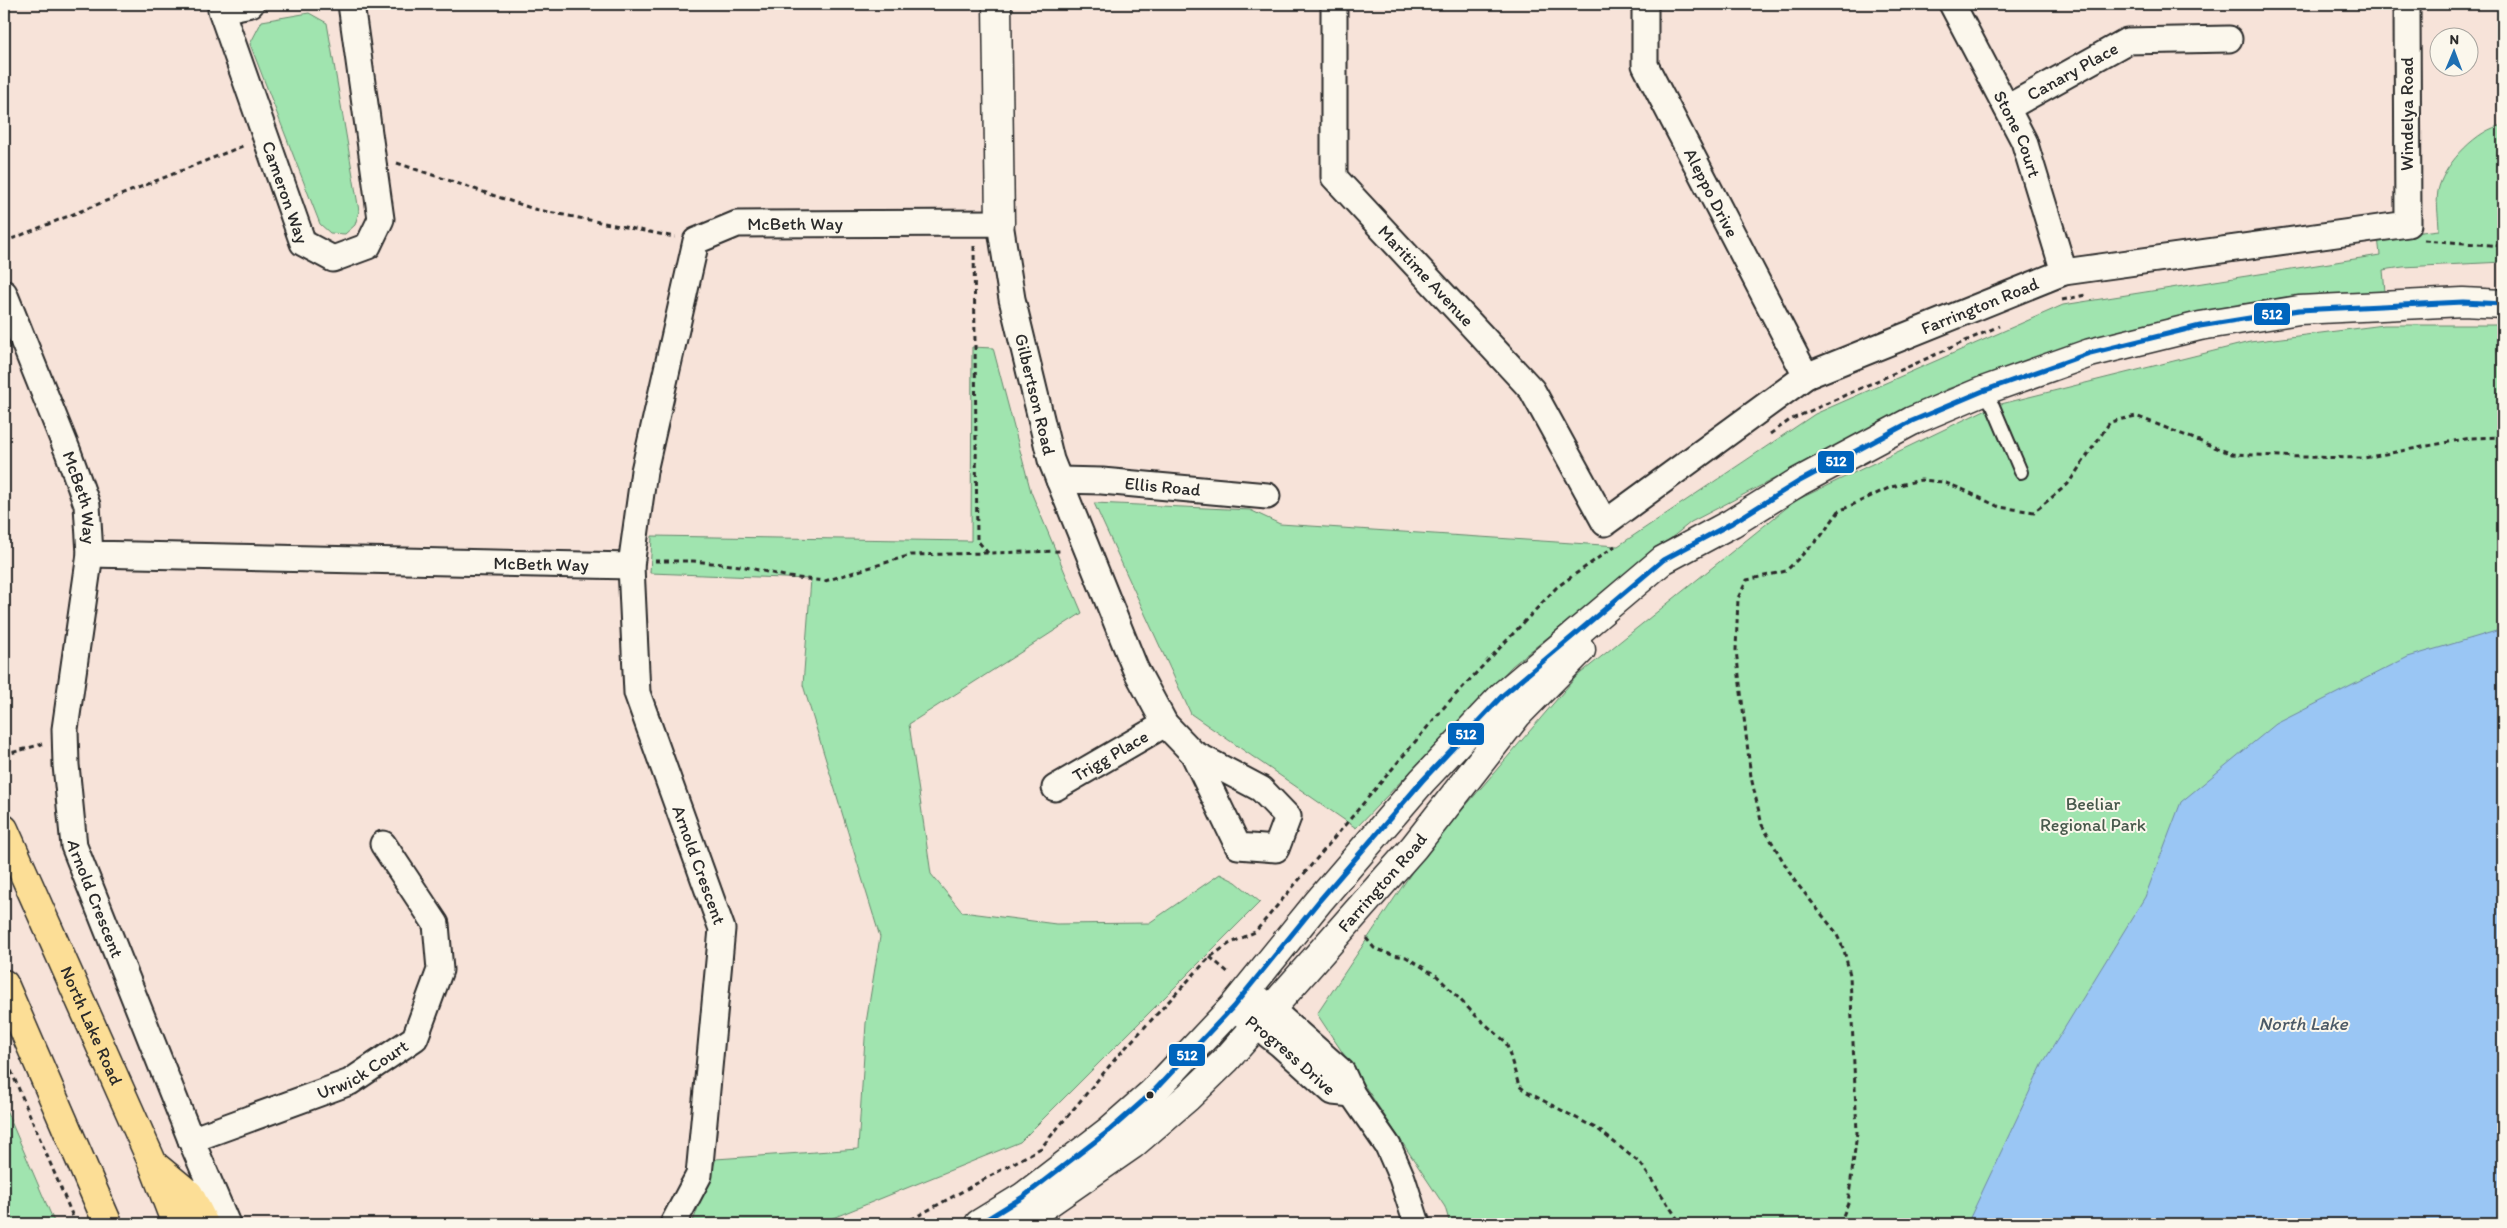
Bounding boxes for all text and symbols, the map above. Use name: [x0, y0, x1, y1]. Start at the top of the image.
north arrow: [2430, 28, 2480, 78]
text: N: [2449, 31, 2459, 48]
street label: Canary Place: [2023, 37, 2122, 106]
street label: Windelya Road: [2396, 57, 2418, 171]
street label: Stone Court: [1989, 87, 2046, 181]
street label: Cameron Way: [257, 138, 314, 247]
street label: Aleppo Drive: [1679, 145, 1743, 241]
street label: McBeth Way: [747, 213, 843, 235]
street label: Maritime Avenue: [1373, 220, 1479, 331]
street label: Farrington Road: [1918, 272, 2042, 339]
line badge: 512: [2253, 302, 2291, 326]
text: 512: [2261, 306, 2283, 323]
street label: Gilbertson Road: [1010, 331, 1060, 457]
street label: McBeth Way: [58, 448, 100, 545]
line badge: 512: [1817, 450, 1855, 474]
text: 512: [1825, 453, 1847, 470]
street label: Ellis Road: [1124, 472, 1202, 501]
street label: McBeth Way: [493, 552, 590, 576]
line badge: 512: [1447, 722, 1485, 746]
street label: Trigg Place: [1068, 725, 1152, 786]
text: 512: [1455, 726, 1477, 743]
park label: Beeliar Regional Park: [2040, 793, 2146, 836]
street label: Arnold Crescent: [667, 802, 731, 928]
street label: Farrington Road: [1333, 828, 1432, 937]
street label: Arnold Crescent: [62, 839, 128, 961]
street label: North Lake Road: [55, 963, 128, 1089]
street label: Progress Drive: [1241, 1010, 1340, 1100]
water label: North Lake: [2258, 1012, 2349, 1035]
street label: Urwick Court: [314, 1035, 413, 1104]
line badge: 512: [1168, 1043, 1206, 1067]
text: 512: [1176, 1047, 1198, 1064]
unlabelled marker: [1145, 1090, 1155, 1100]

